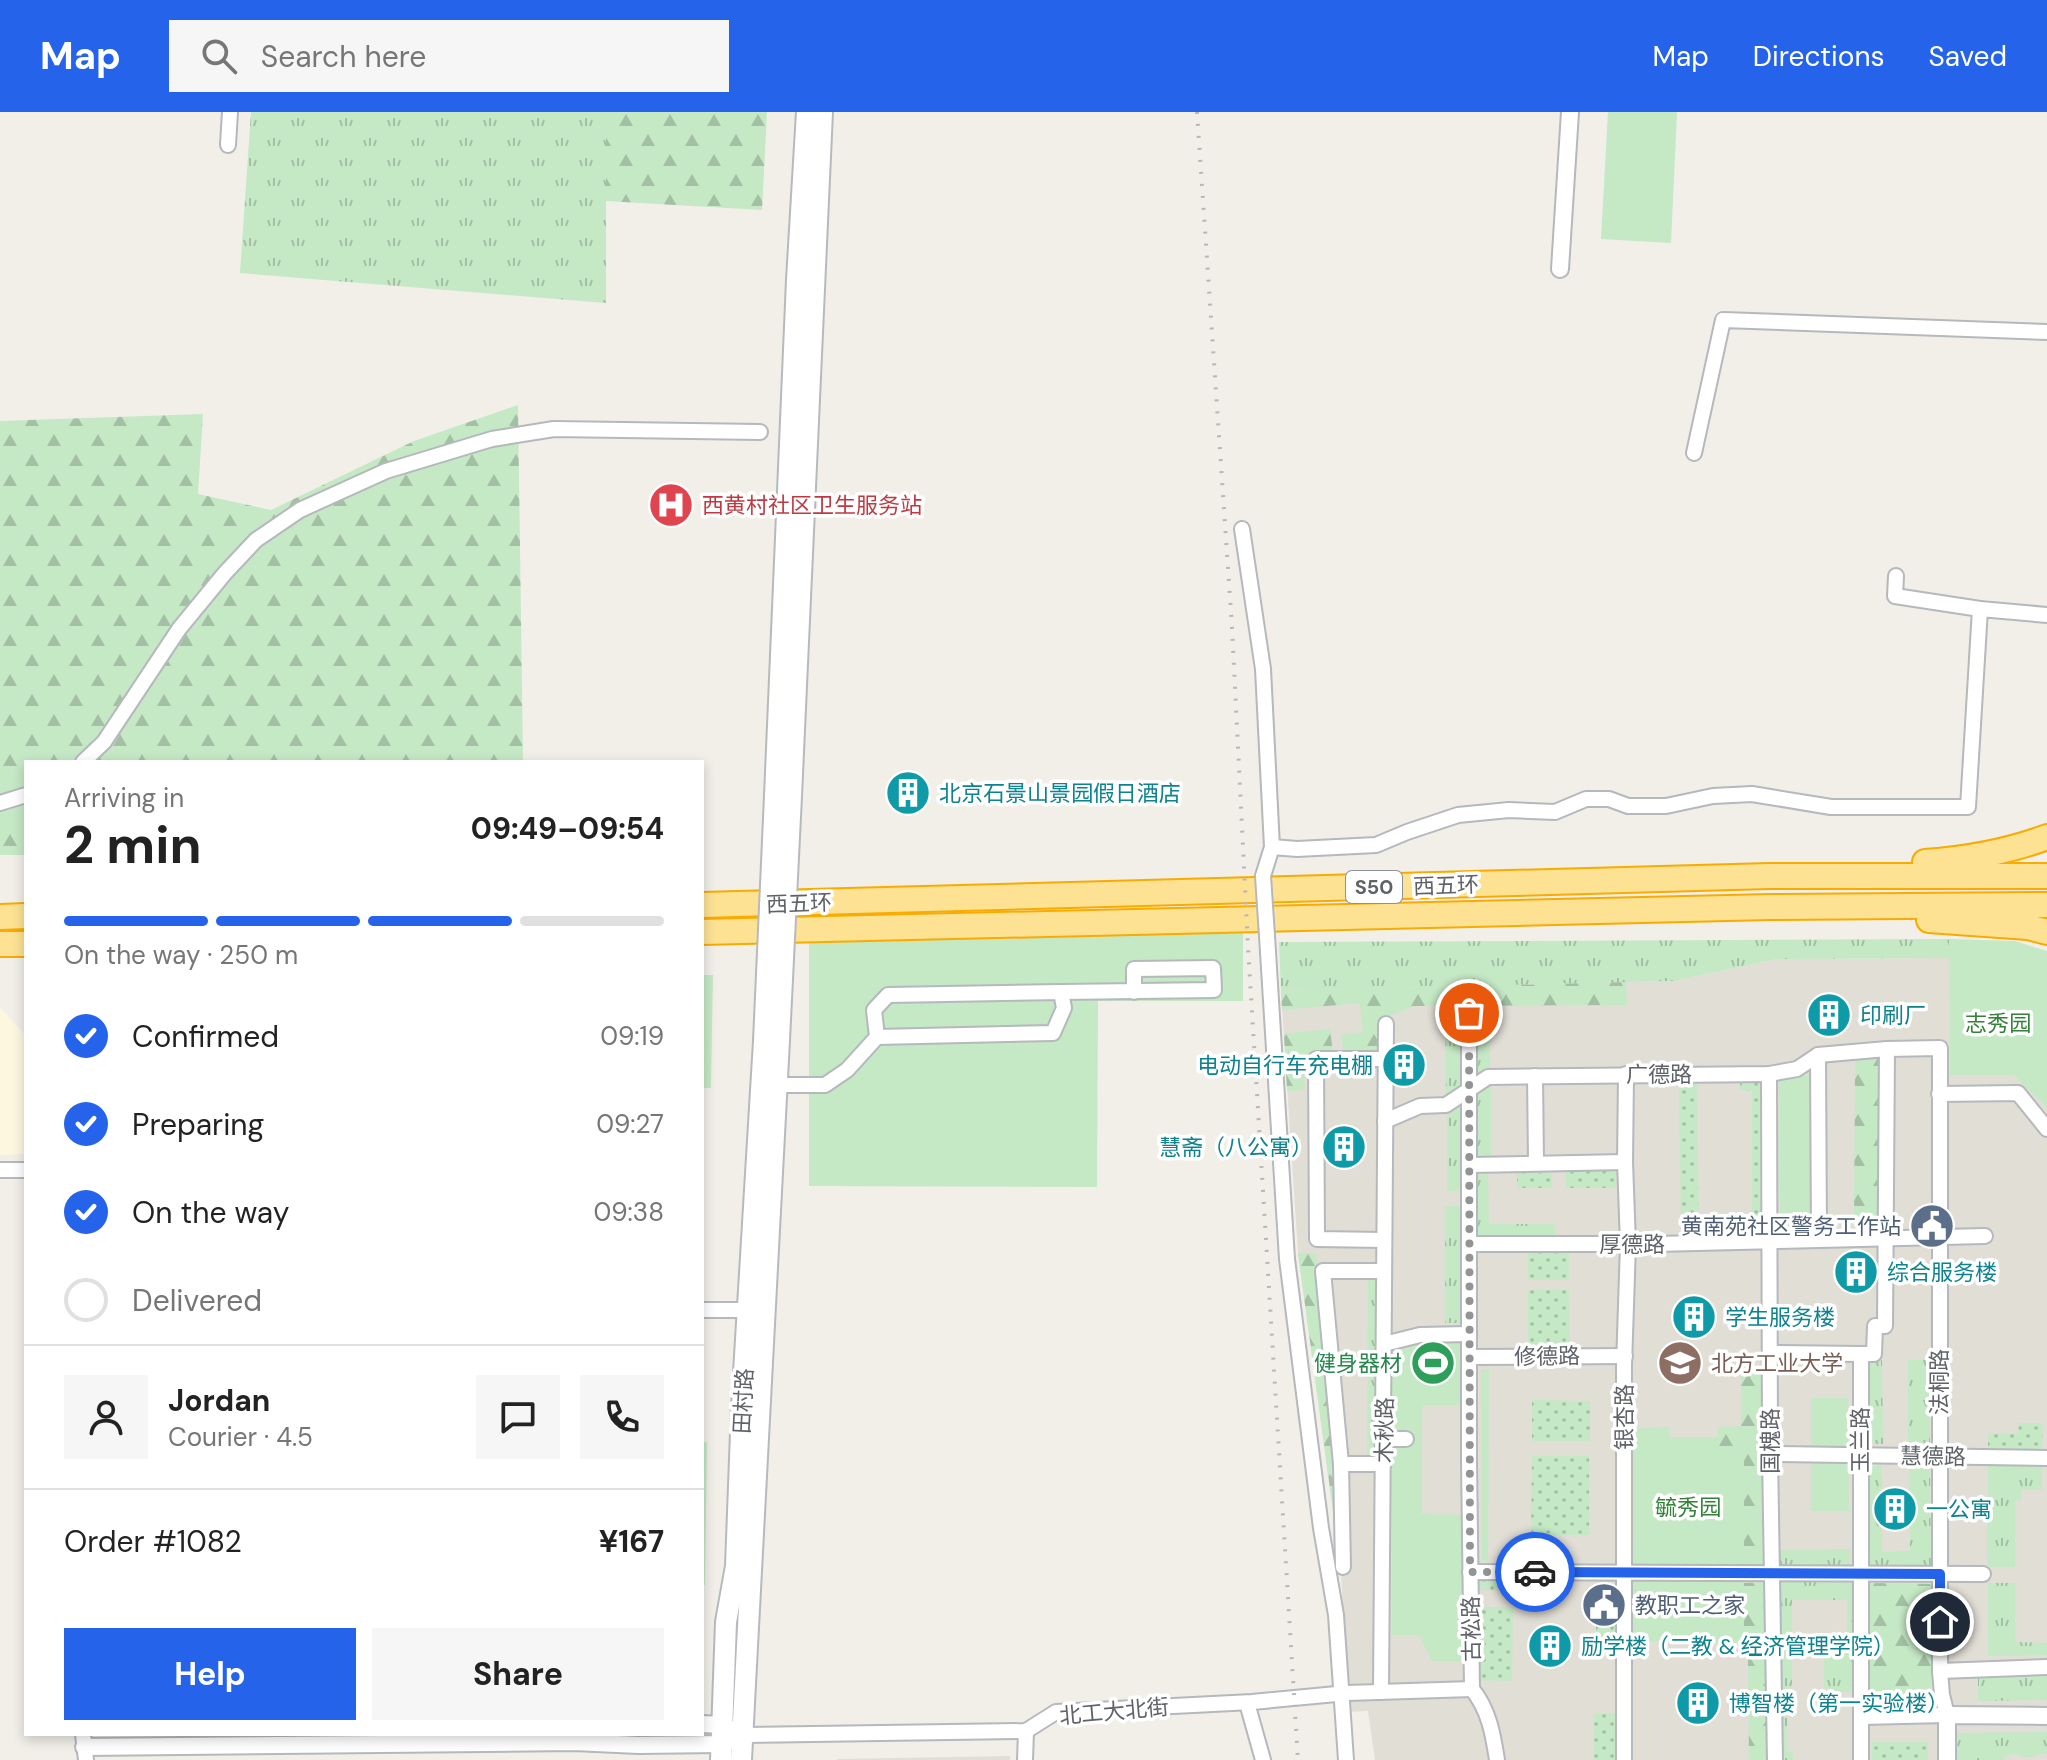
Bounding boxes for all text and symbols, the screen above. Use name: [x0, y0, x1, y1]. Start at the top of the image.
search box: [169, 20, 729, 92]
text: Map: [40, 31, 121, 81]
icon: search: [197, 34, 241, 78]
text: Search here: [261, 37, 426, 76]
text: Map: [1652, 38, 1709, 75]
text: Directions: [1753, 38, 1885, 75]
text: Saved: [1929, 38, 2007, 75]
hospital icon: 西黄村社区卫生服务站: [647, 481, 695, 529]
place label: 西黄村社区卫生服务站: [702, 491, 922, 520]
building icon: 北京石景山景园假日酒店: [884, 769, 932, 817]
place label: 北京石景山景园假日酒店: [939, 779, 1181, 808]
text: Arriving in: [64, 781, 184, 815]
text: 09:49–09:54: [471, 809, 664, 848]
text: 2 min: [64, 811, 202, 879]
street label: 西五环: [1413, 870, 1480, 901]
road number: S50: [1346, 871, 1402, 903]
street label: 西五环: [766, 888, 833, 919]
text: On the way · 250 m: [64, 938, 298, 972]
pin: [1435, 979, 1503, 1047]
icon: bag: [1447, 991, 1491, 1035]
building icon: 印刷厂: [1805, 991, 1853, 1039]
place label: 印刷厂: [1860, 1001, 1926, 1030]
park label: 志秀园: [1965, 1009, 2031, 1038]
icon: check: [64, 1014, 108, 1058]
text: Confirmed: [132, 1017, 279, 1056]
text: 09:19: [600, 1019, 664, 1053]
building icon: 电动自行车充电棚: [1380, 1041, 1428, 1089]
place label: 电动自行车充电棚: [1197, 1051, 1373, 1080]
street label: 广德路: [1626, 1060, 1692, 1089]
icon: check: [64, 1102, 108, 1146]
text: Preparing: [132, 1105, 264, 1144]
text: 09:27: [596, 1107, 664, 1141]
building icon: 慧斋（八公寓）: [1320, 1123, 1368, 1171]
place label: 慧斋（八公寓）: [1159, 1133, 1313, 1162]
icon: check: [64, 1190, 108, 1234]
text: On the way: [132, 1193, 289, 1232]
text: 09:38: [593, 1195, 664, 1229]
public building icon: 黄南苑社区警务工作站: [1908, 1202, 1956, 1250]
place label: 黄南苑社区警务工作站: [1681, 1212, 1901, 1241]
street label: 厚德路: [1599, 1230, 1665, 1259]
building icon: 综合服务楼: [1832, 1248, 1880, 1296]
place label: 综合服务楼: [1887, 1258, 1997, 1287]
text: Delivered: [132, 1281, 262, 1320]
building icon: 学生服务楼: [1670, 1293, 1718, 1341]
place label: 学生服务楼: [1725, 1303, 1835, 1332]
sports icon: 健身器材: [1409, 1339, 1457, 1387]
school or university icon: 北方工业大学: [1656, 1339, 1704, 1387]
street label: 修德路: [1514, 1341, 1580, 1372]
place label: 健身器材: [1314, 1349, 1402, 1378]
place label: 北方工业大学: [1711, 1349, 1843, 1378]
street label: 法桐路: [1925, 1349, 1954, 1415]
street label: 田村路: [727, 1367, 760, 1435]
button: person: [64, 1375, 148, 1459]
button: chat: [476, 1375, 560, 1459]
button: phone: [580, 1375, 664, 1459]
text: Jordan: [168, 1381, 270, 1420]
street label: 银杏路: [1610, 1384, 1639, 1450]
street label: 木秋路: [1369, 1397, 1400, 1463]
street label: 玉兰路: [1846, 1407, 1875, 1473]
street label: 国槐路: [1756, 1408, 1785, 1474]
text: Courier · 4.5: [168, 1420, 313, 1454]
street label: 慧德路: [1900, 1441, 1966, 1472]
building icon: 一公寓: [1871, 1485, 1919, 1533]
park label: 毓秀园: [1655, 1493, 1721, 1522]
place label: 一公寓: [1926, 1495, 1992, 1524]
text: Order #1082: [64, 1522, 242, 1561]
text: ¥167: [599, 1522, 664, 1561]
courier: [1495, 1532, 1575, 1612]
icon: car: [1513, 1550, 1557, 1594]
public building icon: 教职工之家: [1580, 1581, 1628, 1629]
pin: [1906, 1588, 1974, 1656]
place label: 教职工之家: [1635, 1591, 1745, 1620]
street label: 古松路: [1456, 1596, 1487, 1662]
icon: home: [1918, 1600, 1962, 1644]
building icon: 励学楼（二教 & 经济管理学院）: [1526, 1622, 1574, 1670]
button: Help: [64, 1628, 356, 1720]
button: Share: [372, 1628, 664, 1720]
place label: 励学楼（二教 & 经济管理学院）: [1581, 1632, 1895, 1661]
building icon: 博智楼（第一实验楼）: [1674, 1679, 1722, 1727]
place label: 博智楼（第一实验楼）: [1729, 1689, 1949, 1718]
street label: 北工大北街: [1058, 1692, 1170, 1731]

